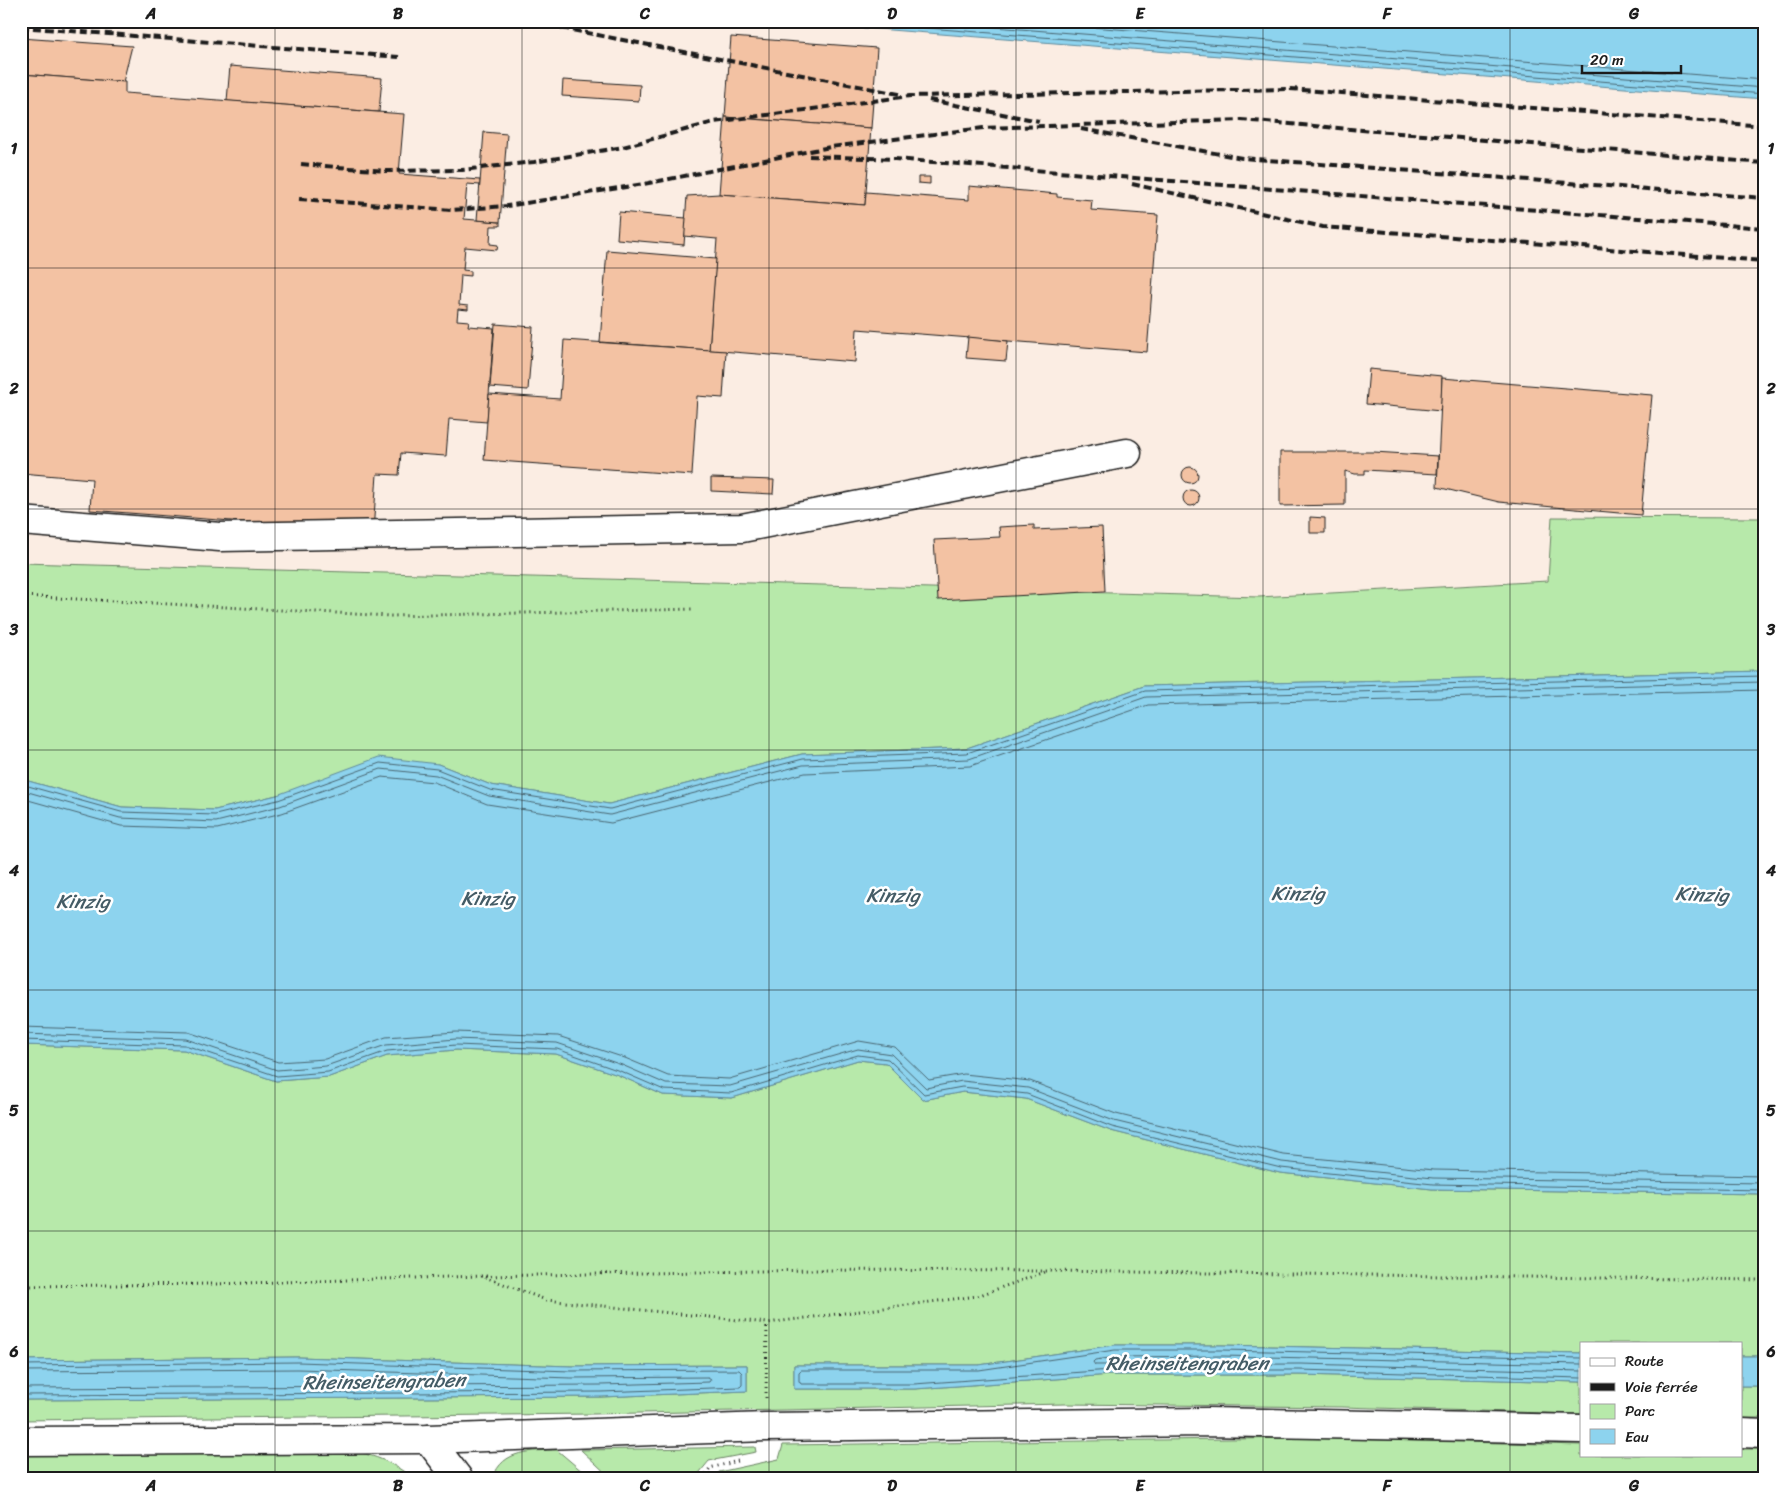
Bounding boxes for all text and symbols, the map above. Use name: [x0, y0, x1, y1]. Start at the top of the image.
text: A: [145, 0, 156, 28]
text: B: [393, 0, 404, 28]
text: C: [639, 0, 651, 28]
text: D: [887, 0, 897, 28]
text: E: [1136, 0, 1146, 28]
text: F: [1382, 0, 1393, 28]
text: G: [1628, 0, 1640, 28]
scale bar: [1582, 42, 1681, 74]
text: 20 m: [1590, 47, 1624, 73]
text: 1: [11, 134, 18, 163]
text: 1: [1768, 134, 1775, 163]
text: 2: [8, 374, 19, 403]
text: 2: [1765, 374, 1776, 403]
text: 3: [9, 615, 19, 644]
text: 3: [1766, 615, 1776, 644]
text: 4: [8, 856, 19, 885]
text: 4: [1765, 856, 1776, 885]
water label: Kinzig: [1271, 876, 1327, 911]
water label: Kinzig: [1675, 876, 1731, 913]
water label: Kinzig: [866, 878, 922, 913]
water label: Kinzig: [461, 881, 517, 916]
water label: Kinzig: [56, 884, 112, 919]
text: 5: [9, 1096, 19, 1125]
text: 5: [1766, 1096, 1776, 1125]
text: 6: [8, 1337, 19, 1366]
text: 6: [1765, 1337, 1776, 1366]
legend: [1580, 1342, 1742, 1456]
water label: Rheinseitengraben: [1106, 1346, 1270, 1381]
text: Route: [1625, 1348, 1664, 1374]
water label: Rheinseitengraben: [302, 1363, 468, 1400]
text: Voie ferrée: [1625, 1374, 1698, 1400]
text: Parc: [1625, 1398, 1655, 1424]
text: Eau: [1625, 1424, 1649, 1450]
text: A: [145, 1471, 156, 1499]
text: B: [393, 1471, 404, 1499]
text: C: [639, 1471, 651, 1499]
text: D: [887, 1471, 897, 1499]
text: E: [1136, 1471, 1146, 1499]
text: F: [1382, 1471, 1393, 1499]
text: G: [1628, 1471, 1640, 1499]

